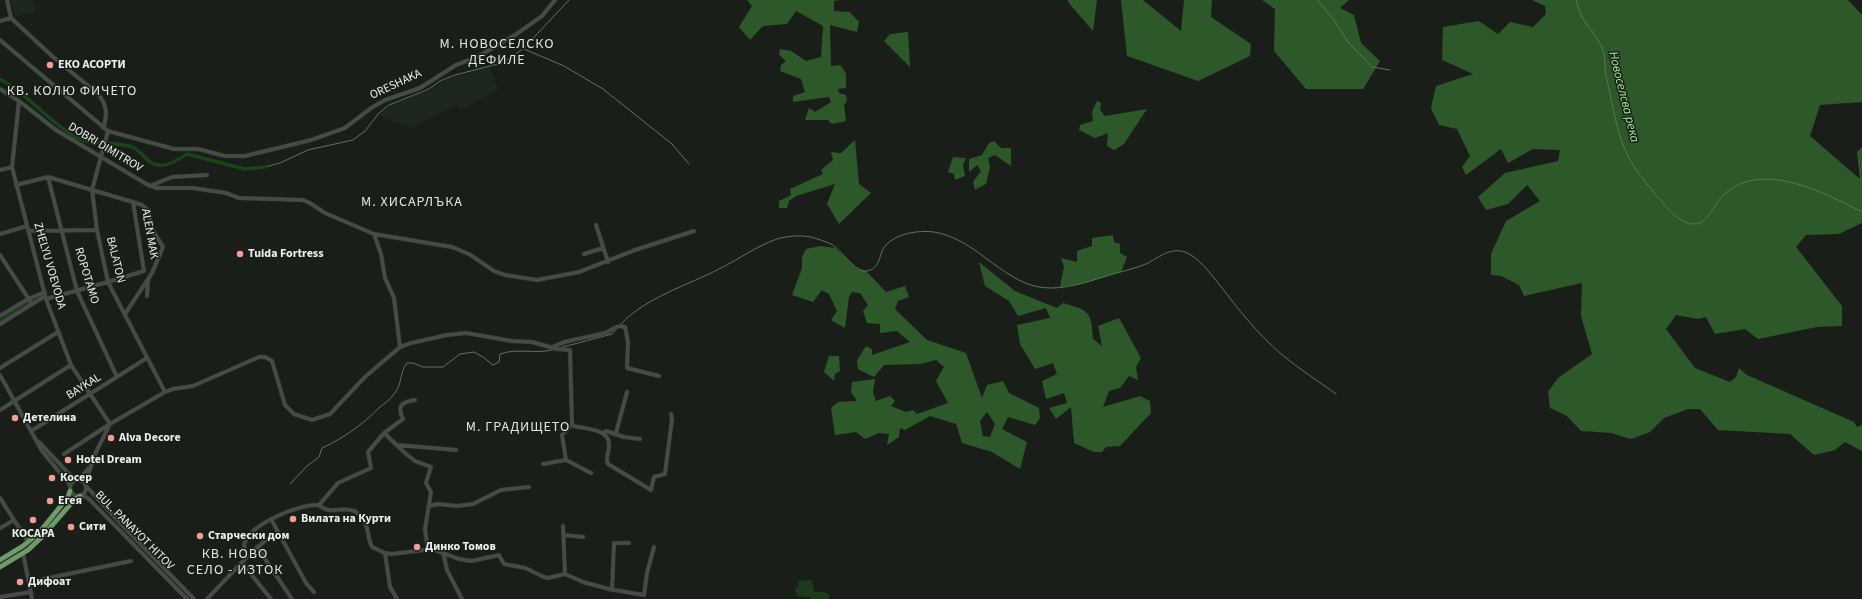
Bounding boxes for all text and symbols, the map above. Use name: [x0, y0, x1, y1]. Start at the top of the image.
district label: М. НОВОСЕЛСКО ДЕФИЛЕ: [440, 37, 554, 70]
water label: Новоселсва река: [1604, 50, 1642, 144]
place label: ЕКО АСОРТИ: [58, 58, 126, 72]
marker: ЕКО АСОРТИ: [45, 60, 55, 70]
street label: ORESHAKA: [368, 67, 424, 103]
district label: КВ. КОЛЮ ФИЧЕТО: [7, 84, 137, 100]
street label: DOBRI DIMITROV: [65, 120, 145, 176]
district label: М. ХИСАРЛЪКА: [361, 195, 463, 211]
street label: ALEN MAK: [137, 208, 161, 260]
street label: ZHELYU VOEVODA: [30, 221, 68, 311]
street label: BALATON: [102, 235, 128, 285]
street label: ROPOTAMO: [71, 246, 101, 306]
place label: Tuida Fortress: [248, 247, 324, 261]
marker: Tuida Fortress: [235, 249, 245, 259]
street label: BAYKAL: [64, 371, 104, 403]
place label: Детелина: [23, 411, 76, 425]
marker: Детелина: [10, 413, 20, 423]
district label: М. ГРАДИЩЕТО: [466, 420, 570, 436]
place label: Alva Decore: [119, 431, 181, 445]
marker: Alva Decore: [106, 433, 116, 443]
place label: Hotel Dream: [76, 453, 142, 467]
marker: Hotel Dream: [63, 455, 73, 465]
place label: Косер: [60, 471, 92, 485]
marker: Косер: [47, 473, 57, 483]
street label: BUL. PANAYOT HITOV: [91, 488, 177, 574]
place label: Егея: [58, 494, 82, 508]
marker: Егея: [45, 496, 55, 506]
place label: Вилата на Курти: [301, 512, 391, 526]
marker: Вилата на Курти: [288, 514, 298, 524]
marker: КОСАРА: [28, 515, 38, 525]
place label: Сити: [79, 520, 106, 534]
marker: Сити: [66, 522, 76, 532]
place label: КОСАРА: [12, 527, 54, 541]
place label: Старчески дом: [208, 529, 289, 543]
marker: Старчески дом: [195, 531, 205, 541]
place label: Динко Томов: [425, 540, 496, 554]
marker: Динко Томов: [412, 542, 422, 552]
district label: КВ. НОВО СЕЛО - ИЗТОК: [187, 547, 283, 580]
place label: Дифоат: [28, 575, 71, 589]
marker: Дифоат: [15, 577, 25, 587]

